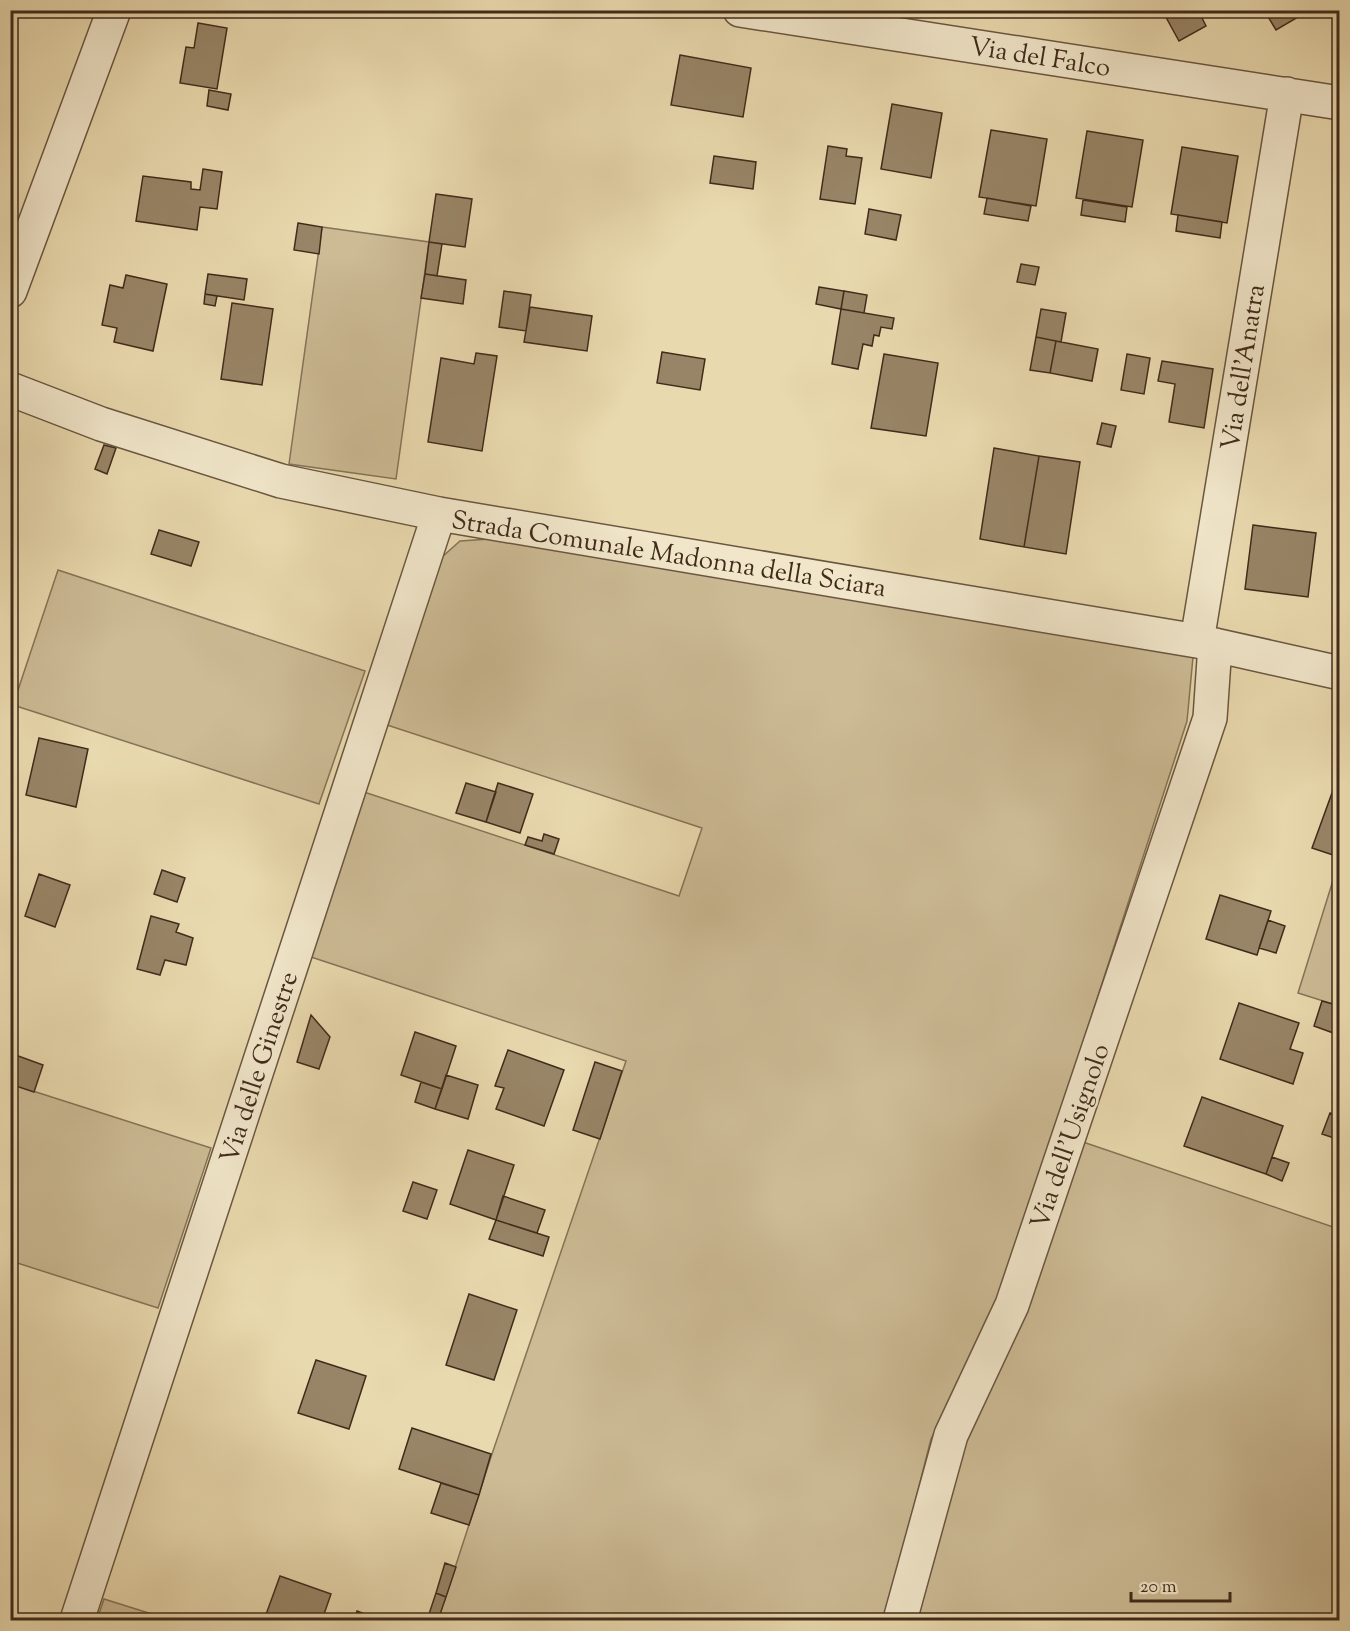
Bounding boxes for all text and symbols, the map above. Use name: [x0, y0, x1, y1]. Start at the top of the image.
street label: Via del Falco: [966, 29, 1113, 88]
street label: Via dell'Anatra: [1213, 282, 1276, 453]
street label: Strada Comunale Madonna della Sciara: [449, 503, 889, 608]
street label: Via delle Ginestre: [212, 967, 309, 1168]
street label: Via dell'Usignolo: [1022, 1039, 1120, 1234]
scale bar: [1131, 1565, 1230, 1603]
text: 20 m: [1140, 1575, 1177, 1601]

